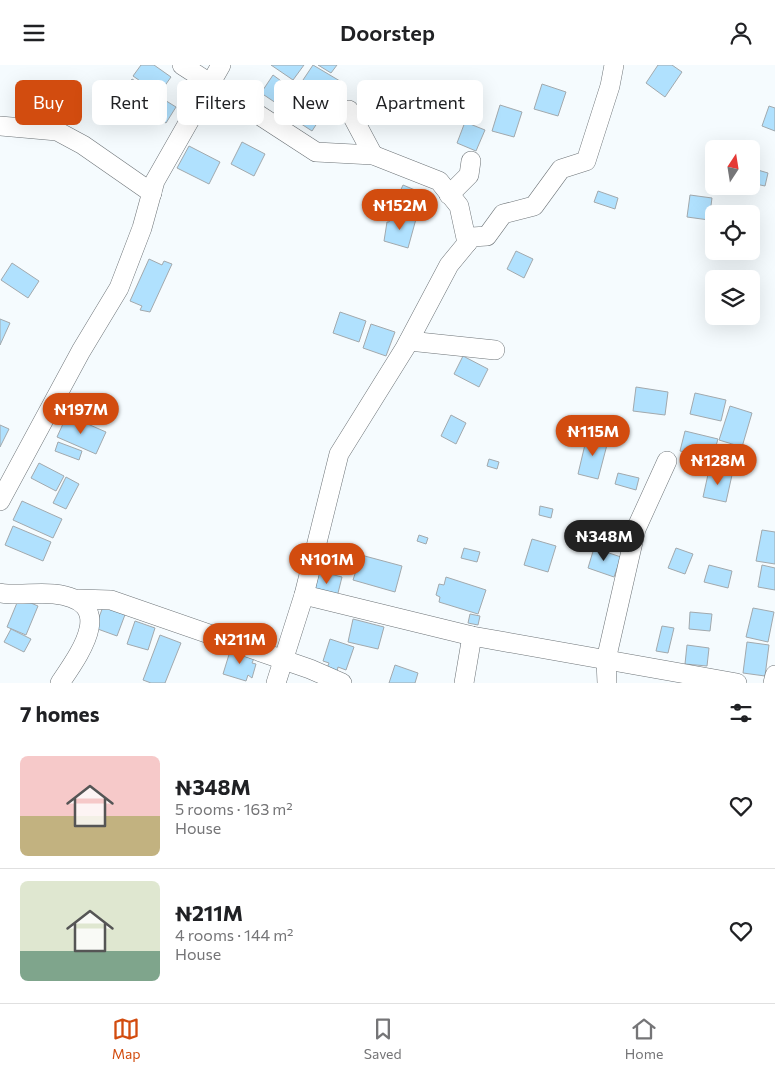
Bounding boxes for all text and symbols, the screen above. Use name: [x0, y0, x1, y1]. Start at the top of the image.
icon: menu: [20, 19, 48, 47]
text: Doorstep: [340, 19, 435, 46]
icon: person: [727, 19, 755, 47]
chip: Buy: [15, 80, 82, 125]
chip: Rent: [92, 80, 167, 125]
chip: Filters: [177, 80, 264, 125]
chip: New: [274, 80, 347, 125]
chip: Apartment: [357, 80, 483, 125]
north arrow: [705, 140, 760, 195]
map controls: [705, 140, 760, 325]
pin: ₦152M: [365, 189, 435, 231]
text: ₦152M: [373, 195, 427, 214]
button: locate: [705, 205, 760, 260]
button: layers: [705, 270, 760, 325]
pin: ₦197M: [46, 393, 116, 435]
text: ₦197M: [54, 399, 108, 418]
pin: ₦115M: [558, 415, 628, 457]
text: ₦115M: [567, 421, 619, 440]
pin: ₦128M: [683, 443, 753, 486]
text: ₦128M: [691, 450, 745, 469]
pin: ₦348M: [569, 519, 639, 562]
text: ₦348M: [575, 526, 633, 545]
pin: ₦101M: [292, 543, 362, 585]
text: ₦101M: [300, 549, 354, 568]
pin: ₦211M: [205, 623, 275, 665]
text: ₦211M: [214, 629, 266, 648]
icon: filters: [727, 699, 755, 727]
text: 7 homes: [20, 701, 99, 726]
text: ₦348M: [175, 774, 251, 799]
icon: home: [60, 776, 120, 836]
icon: heart: [727, 792, 755, 820]
text: 5 rooms · 163 m²: [175, 799, 293, 818]
text: House: [175, 818, 221, 837]
text: ₦211M: [175, 900, 243, 925]
icon: home: [60, 901, 120, 961]
icon: heart: [727, 917, 755, 945]
text: 4 rooms · 144 m²: [175, 925, 294, 944]
text: House: [175, 944, 221, 963]
tab: Map: [112, 1015, 141, 1062]
tab: Saved: [364, 1015, 402, 1062]
tab: Home: [625, 1015, 663, 1062]

